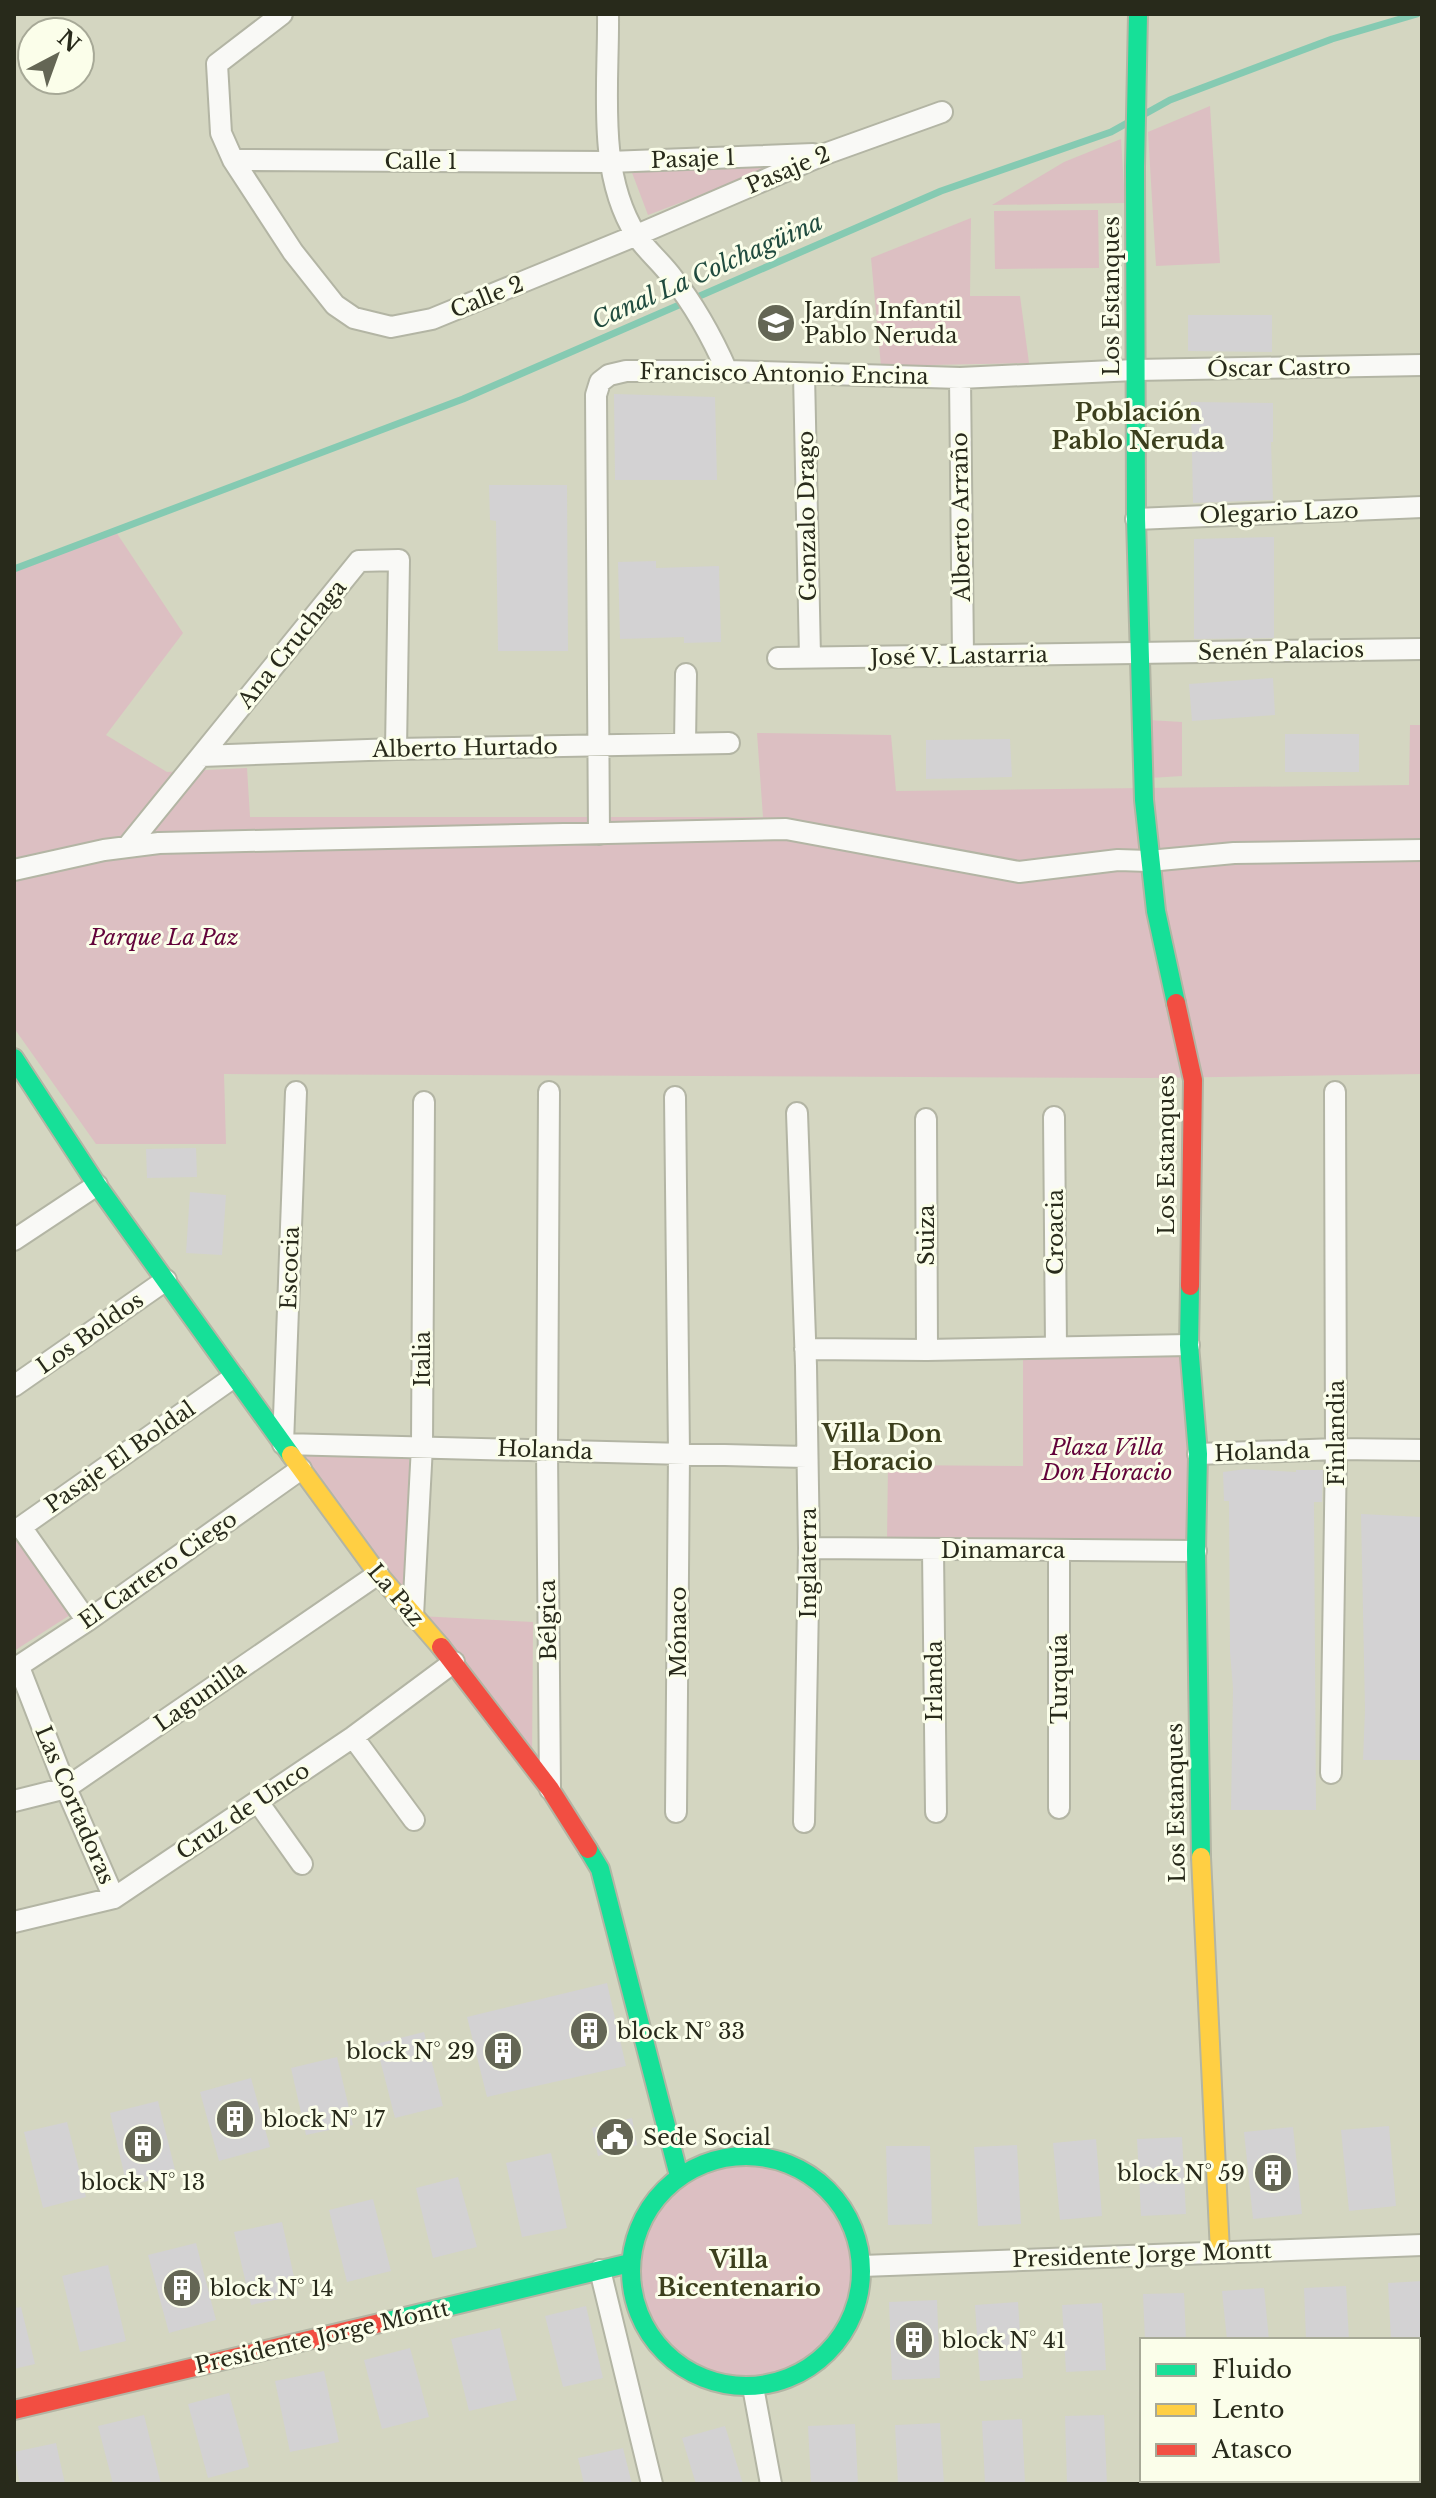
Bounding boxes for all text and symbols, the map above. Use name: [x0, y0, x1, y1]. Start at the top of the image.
north arrow: [16, 16, 96, 96]
text: N: [52, 24, 86, 58]
street label: Pasaje 2: [742, 140, 834, 200]
street label: Pasaje 1: [650, 144, 736, 174]
street label: Calle 1: [385, 148, 457, 175]
water label: Canal La Colchagüina: [587, 207, 827, 335]
street label: Los Estanques: [1098, 216, 1125, 376]
street label: Calle 2: [446, 270, 528, 324]
place label: Jardín Infantil Pablo Neruda: [801, 297, 962, 349]
school or university icon: Jardín Infantil Pablo Neruda: [755, 302, 797, 344]
street label: Óscar Castro: [1207, 352, 1351, 383]
street label: Francisco Antonio Encina: [639, 358, 930, 390]
district label: Población Pablo Neruda: [1051, 398, 1225, 455]
street label: Gonzalo Drago: [792, 430, 822, 602]
street label: Alberto Arraño: [946, 432, 976, 603]
street label: Olegario Lazo: [1199, 497, 1359, 529]
street label: Ana Cruchaga: [231, 574, 353, 715]
street label: Senén Palacios: [1198, 636, 1364, 666]
street label: José V. Lastarria: [867, 641, 1049, 671]
street label: Alberto Hurtado: [371, 733, 558, 763]
park label: Parque La Paz: [89, 924, 238, 951]
street label: Los Estanques: [1153, 1075, 1180, 1235]
street label: Croacia: [1042, 1188, 1069, 1275]
street label: Suiza: [913, 1204, 940, 1265]
street label: Escocia: [275, 1225, 305, 1310]
street label: Los Boldos: [31, 1286, 149, 1380]
street label: Italia: [409, 1330, 436, 1387]
street label: Finlandia: [1323, 1379, 1350, 1486]
street label: Pasaje El Boldal: [40, 1395, 200, 1519]
district label: Villa Don Horacio: [821, 1419, 943, 1476]
park label: Plaza Villa Don Horacio: [1041, 1434, 1172, 1486]
street label: Holanda: [497, 1435, 594, 1465]
street label: Holanda: [1214, 1437, 1311, 1467]
street label: El Cartero Ciego: [74, 1505, 242, 1635]
street label: Inglaterra: [795, 1507, 822, 1618]
street label: Dinamarca: [941, 1537, 1066, 1564]
street label: La Paz: [362, 1558, 430, 1632]
street label: Bélgica: [534, 1578, 562, 1661]
street label: Mónaco: [665, 1586, 692, 1678]
street label: Turquía: [1046, 1633, 1073, 1724]
street label: Irlanda: [921, 1640, 948, 1722]
street label: Lagunilla: [149, 1654, 252, 1737]
street label: Las Cortadoras: [29, 1722, 121, 1888]
street label: Los Estanques: [1161, 1723, 1191, 1883]
street label: Cruz de Unco: [171, 1757, 315, 1865]
building icon: block N° 33: [568, 2010, 610, 2052]
place label: block N° 33: [616, 2018, 745, 2045]
building icon: block N° 29: [482, 2030, 524, 2072]
place label: block N° 29: [345, 2038, 475, 2065]
building icon: block N° 17: [214, 2098, 256, 2140]
place label: block N° 17: [262, 2106, 386, 2133]
public building icon: Sede Social: [594, 2116, 636, 2158]
building icon: block N° 13: [122, 2123, 164, 2165]
place label: Sede Social: [643, 2124, 771, 2151]
building icon: block N° 59: [1252, 2152, 1294, 2194]
place label: block N° 59: [1116, 2160, 1245, 2187]
place label: block N° 13: [80, 2169, 205, 2196]
street label: Presidente Jorge Montt: [1012, 2237, 1273, 2273]
district label: Villa Bicentenario: [657, 2245, 821, 2302]
building icon: block N° 14: [161, 2267, 203, 2309]
place label: block N° 14: [209, 2275, 334, 2302]
street label: Presidente Jorge Montt: [192, 2294, 452, 2379]
building icon: block N° 41: [893, 2319, 935, 2361]
place label: block N° 41: [941, 2327, 1066, 2354]
legend: [1140, 2338, 1420, 2482]
text: Fluido: [1212, 2355, 1292, 2384]
text: Lento: [1212, 2395, 1285, 2424]
text: Atasco: [1211, 2435, 1292, 2464]

